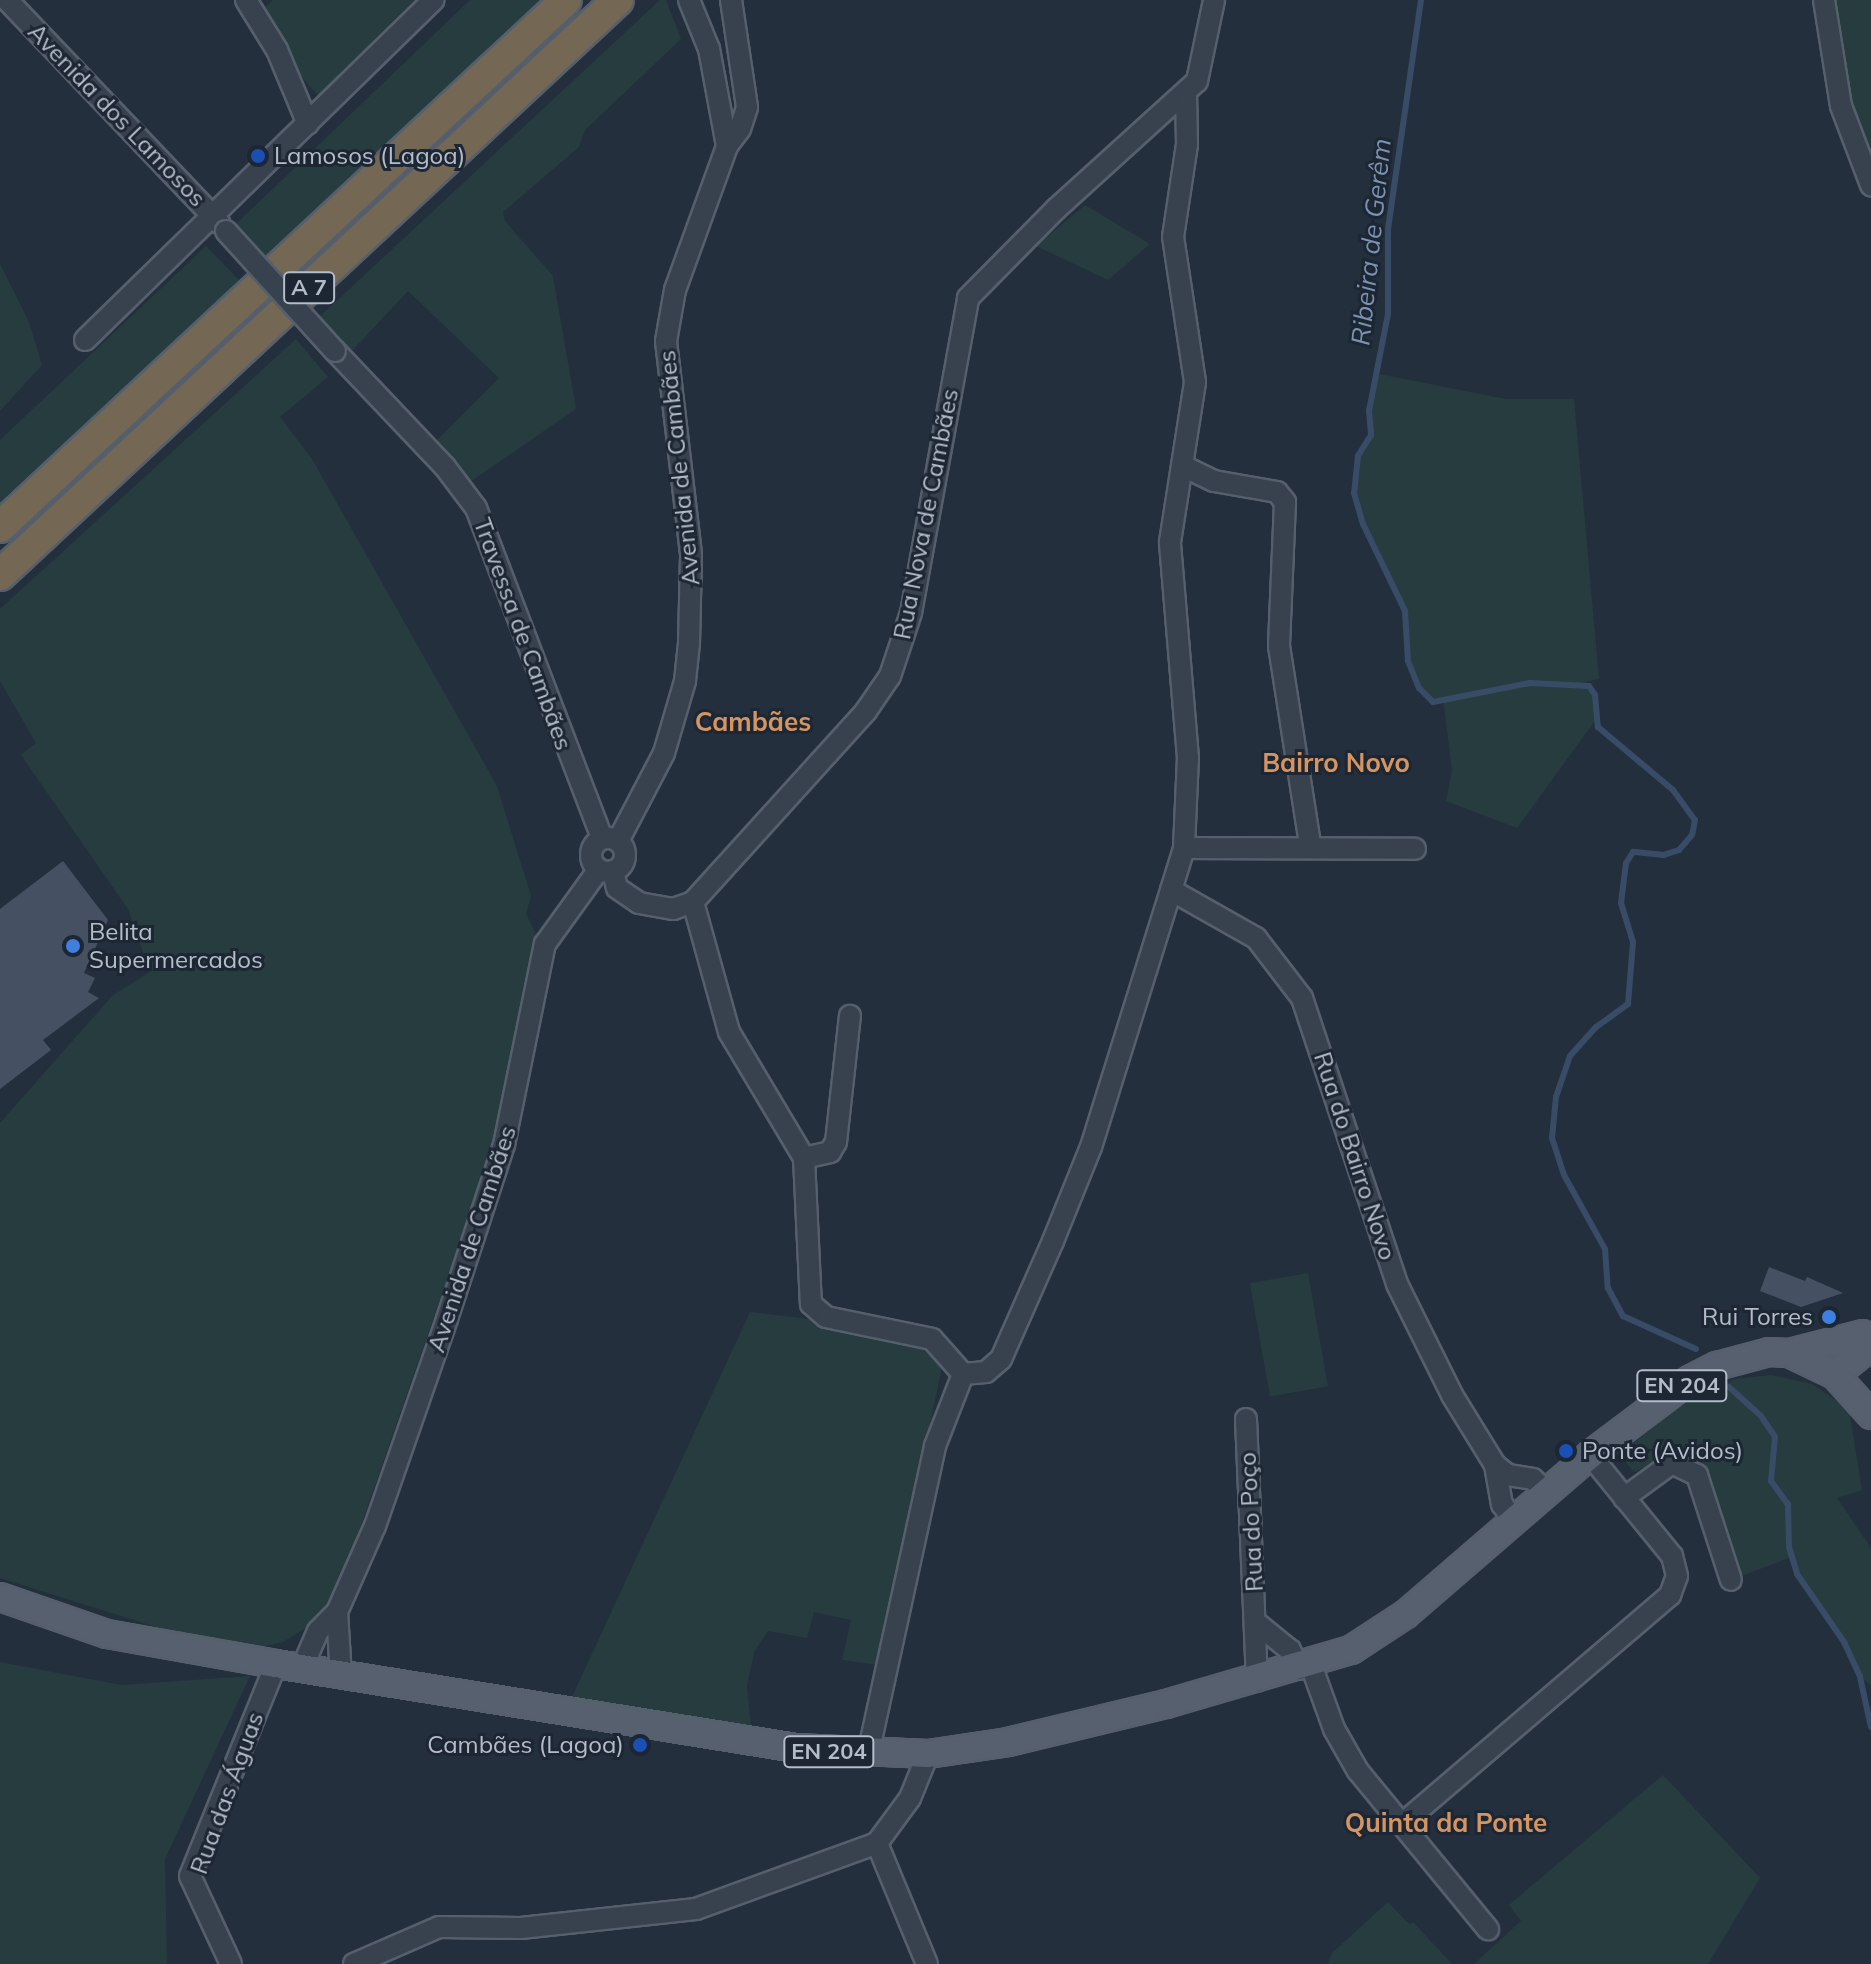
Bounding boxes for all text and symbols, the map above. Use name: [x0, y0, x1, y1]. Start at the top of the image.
street label: Avenida dos Lamosos: [22, 17, 212, 213]
water label: Ribeira de Gerêm: [1345, 137, 1397, 347]
place label: Lamosos (Lagoa): [274, 142, 465, 170]
marker: Lamosos (Lagoa): [249, 147, 267, 165]
road number: A 7: [283, 270, 335, 306]
street label: Avenida de Cambães: [652, 349, 706, 587]
street label: Rua Nova de Cambães: [888, 386, 964, 642]
street label: Travessa de Cambães: [468, 514, 578, 754]
district label: Cambães: [695, 706, 811, 738]
district label: Bairro Novo: [1262, 747, 1410, 779]
place label: Belita Supermercados: [89, 918, 263, 974]
marker: Belita Supermercados: [64, 937, 82, 955]
street label: Rua do Bairro Novo: [1308, 1048, 1402, 1264]
street label: Avenida de Cambães: [422, 1122, 522, 1356]
place label: Rui Torres: [1702, 1303, 1813, 1331]
marker: Rui Torres: [1820, 1308, 1838, 1326]
road number: EN 204: [1636, 1368, 1728, 1404]
place label: Ponte (Avidos): [1582, 1437, 1743, 1465]
marker: Ponte (Avidos): [1557, 1442, 1575, 1460]
street label: Rua do Poço: [1233, 1452, 1269, 1592]
street label: Rua das Águas: [184, 1708, 270, 1878]
place label: Cambães (Lagoa): [427, 1731, 624, 1759]
road number: EN 204: [783, 1734, 875, 1770]
marker: Cambães (Lagoa): [631, 1736, 649, 1754]
district label: Quinta da Ponte: [1345, 1807, 1547, 1839]

